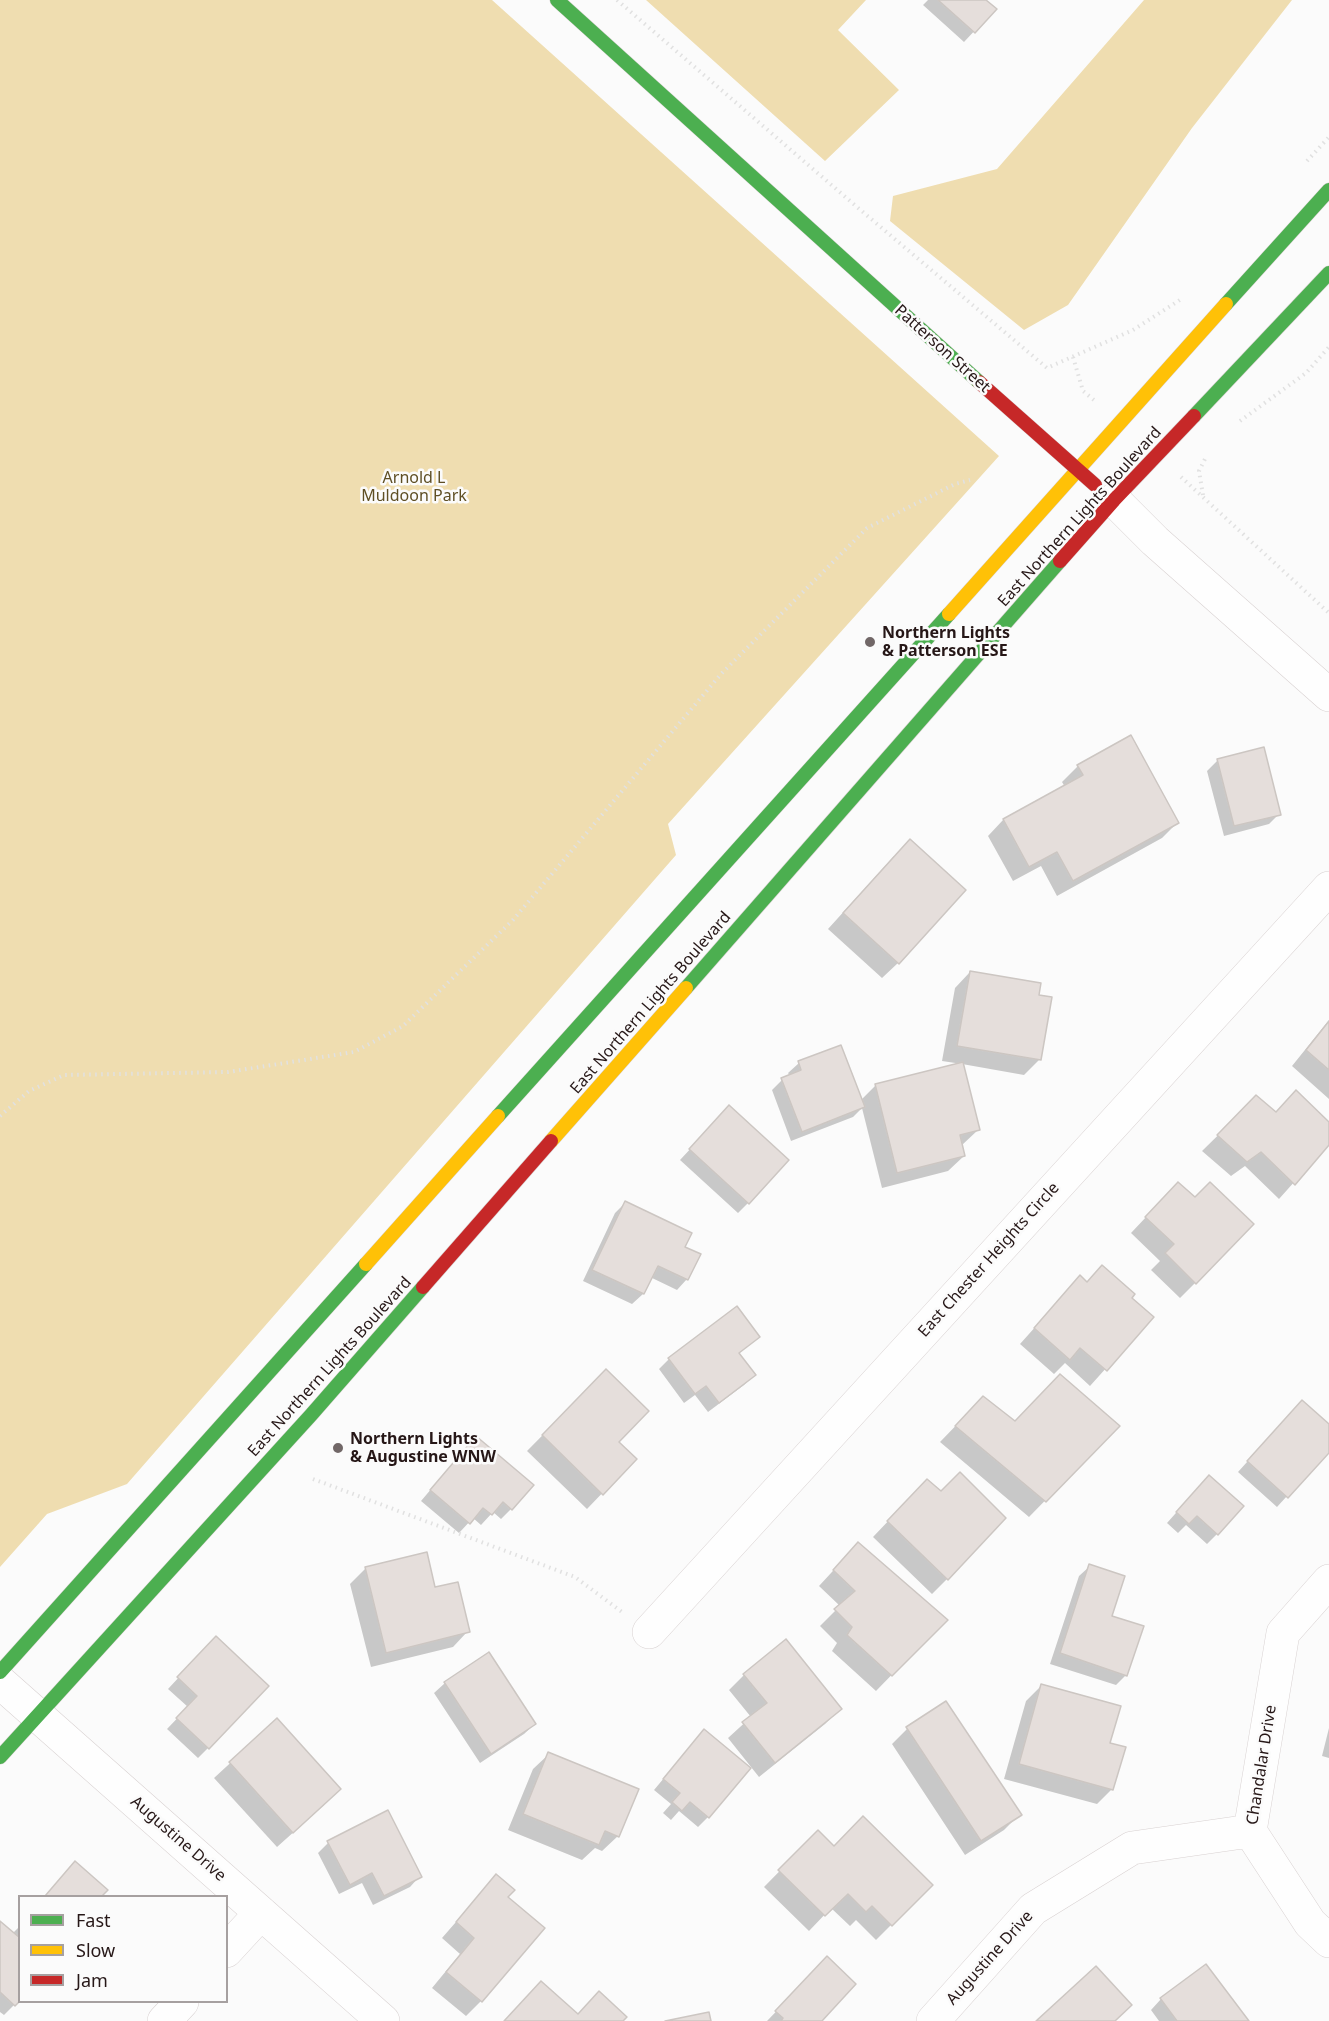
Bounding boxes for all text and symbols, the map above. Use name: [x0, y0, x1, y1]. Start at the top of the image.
street label: Patterson Street: [890, 301, 994, 397]
street label: East Northern Lights Boulevard: [994, 423, 1166, 611]
park label: Arnold L Muldoon Park: [361, 468, 467, 506]
place label: Northern Lights & Patterson ESE: [882, 623, 1010, 661]
marker: Northern Lights & Patterson ESE: [863, 635, 877, 649]
street label: East Northern Lights Boulevard: [567, 908, 735, 1098]
street label: East Chester Heights Circle: [914, 1179, 1064, 1341]
street label: East Northern Lights Boulevard: [244, 1273, 416, 1461]
place label: Northern Lights & Augustine WNW: [350, 1429, 496, 1467]
marker: Northern Lights & Augustine WNW: [331, 1441, 345, 1455]
street label: Chandalar Drive: [1243, 1704, 1281, 1826]
street label: Augustine Drive: [126, 1792, 230, 1886]
legend: [18, 1895, 228, 2003]
street label: Augustine Drive: [943, 1907, 1037, 2009]
text: Fast: [76, 1908, 111, 1932]
text: Slow: [76, 1938, 115, 1962]
text: Jam: [76, 1968, 108, 1992]

